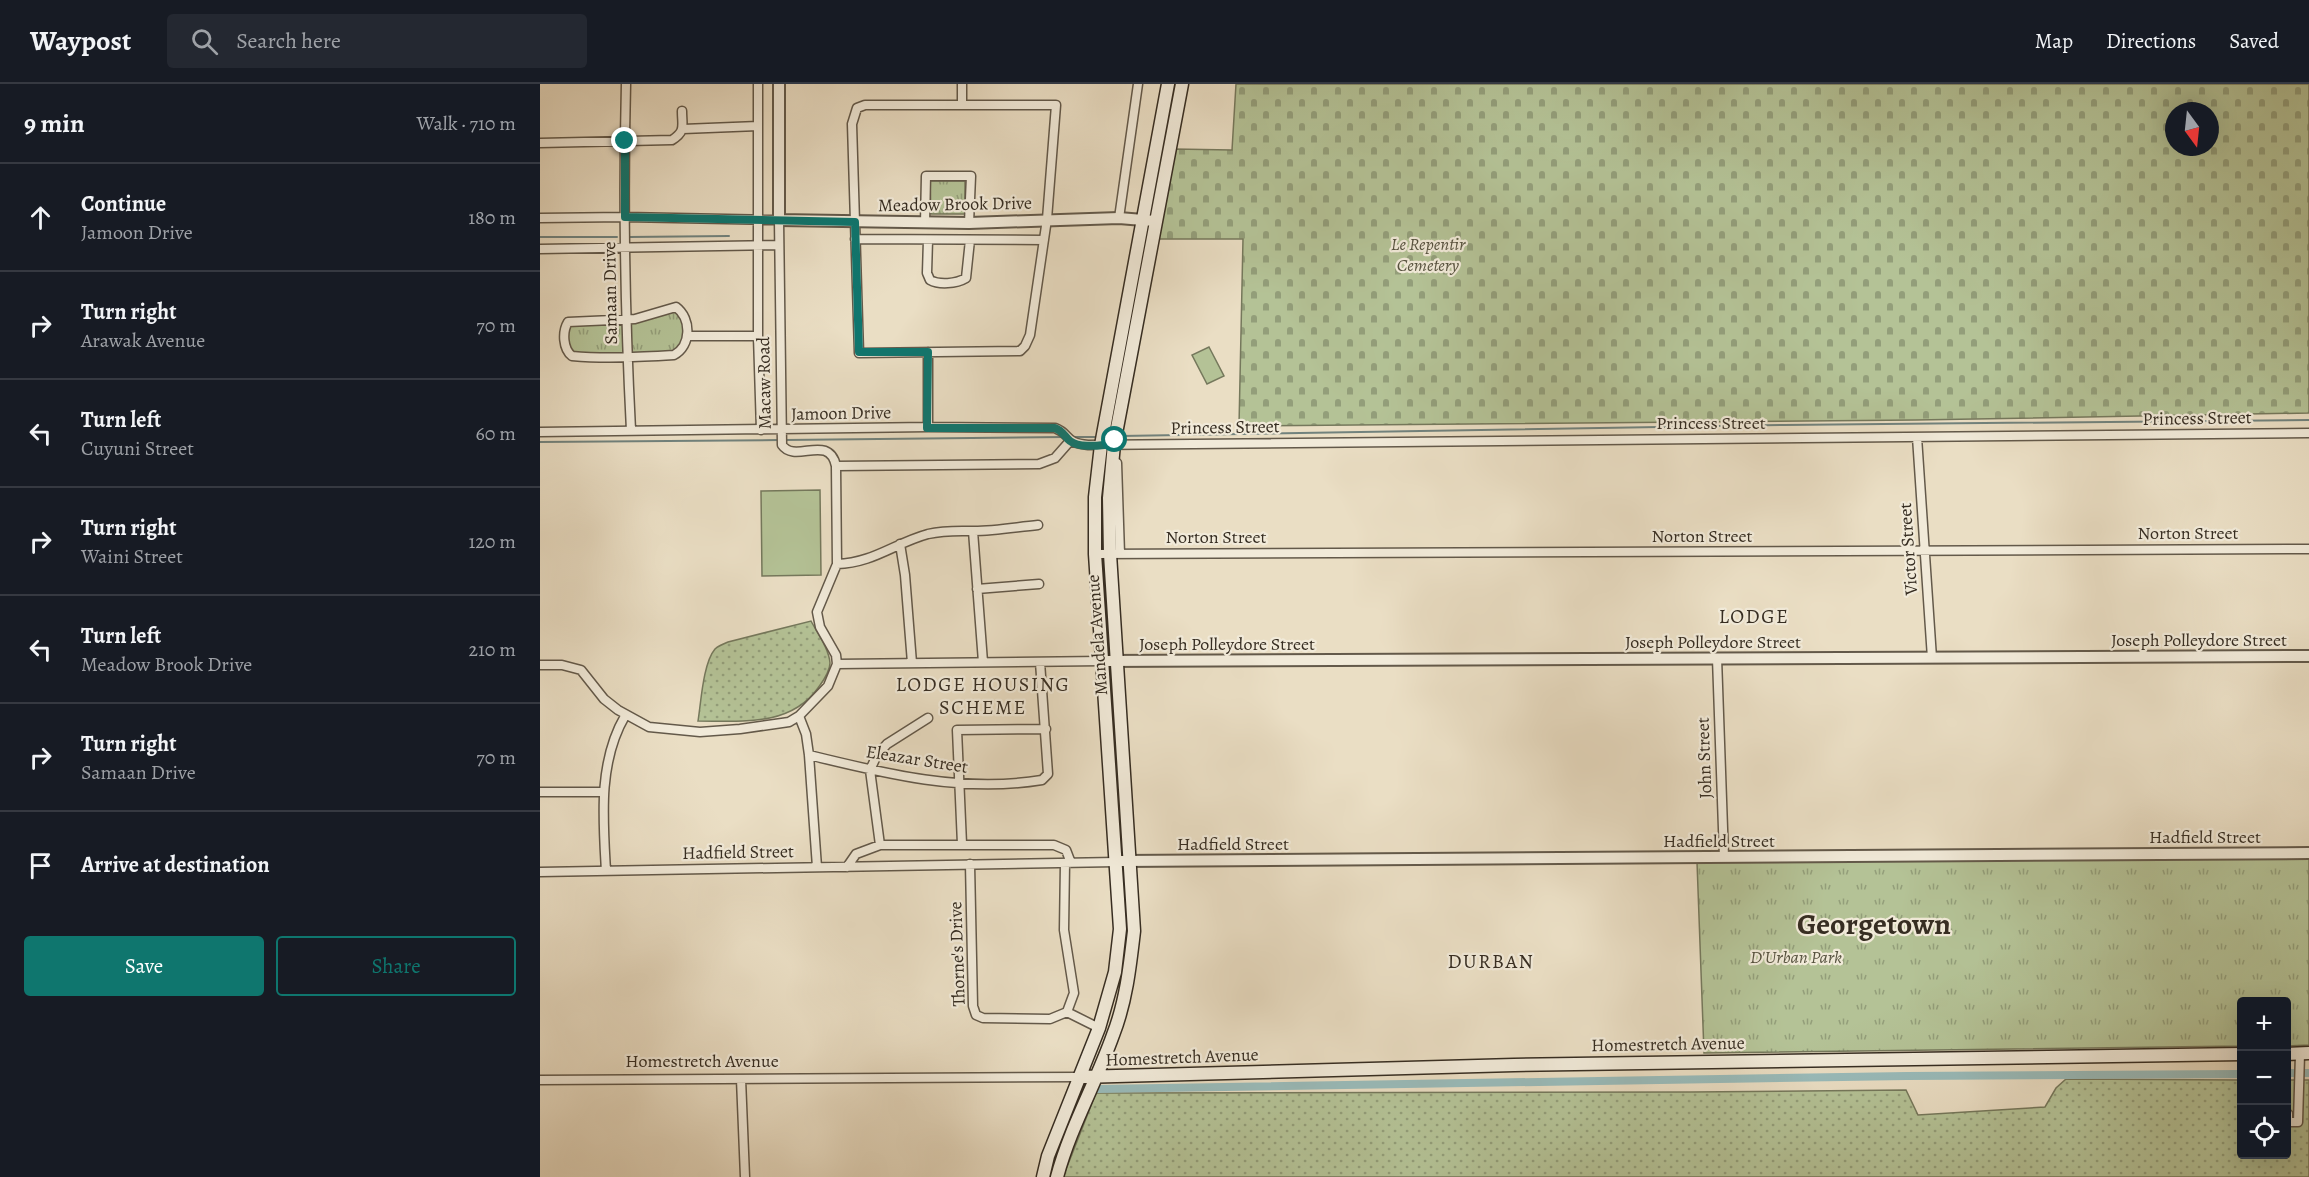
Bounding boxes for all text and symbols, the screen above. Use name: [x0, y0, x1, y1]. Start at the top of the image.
search box: [167, 14, 587, 68]
text: Waypost: [30, 22, 131, 60]
icon: search: [188, 25, 221, 58]
text: Search here: [236, 26, 341, 56]
text: Map: [2035, 27, 2073, 55]
text: Directions: [2106, 27, 2196, 55]
text: Saved: [2229, 27, 2279, 55]
north arrow: [2165, 102, 2219, 156]
text: 9 min: [24, 106, 85, 141]
text: Walk · 710 m: [416, 110, 516, 137]
route end: [611, 127, 637, 153]
text: Continue: [81, 189, 166, 219]
street label: Meadow Brook Drive: [878, 191, 1032, 217]
icon: ahead: [24, 201, 57, 234]
text: 180 m: [468, 204, 516, 231]
text: Jamoon Drive: [81, 219, 193, 246]
park label: Le Repentir Cemetery: [1391, 232, 1466, 277]
street label: Samaan Drive: [597, 241, 623, 345]
text: Turn right: [81, 297, 177, 327]
icon: right: [24, 309, 57, 342]
text: 70 m: [476, 312, 516, 339]
text: Arawak Avenue: [81, 327, 205, 354]
street label: Macaw Road: [751, 336, 777, 430]
street label: Jamoon Drive: [791, 400, 891, 426]
text: Turn left: [81, 405, 161, 435]
street label: Princess Street: [2142, 405, 2252, 431]
street label: Princess Street: [1656, 411, 1766, 435]
street label: Princess Street: [1170, 414, 1280, 440]
icon: left: [24, 417, 57, 450]
text: 60 m: [476, 420, 516, 447]
route start: [1101, 426, 1127, 452]
text: Cuyuni Street: [81, 435, 194, 462]
street label: Victor Street: [1893, 502, 1923, 597]
text: Turn right: [81, 513, 177, 543]
street label: Norton Street: [2137, 521, 2239, 545]
street label: Norton Street: [1651, 524, 1753, 548]
icon: right: [24, 525, 57, 558]
street label: Norton Street: [1165, 525, 1267, 549]
text: 120 m: [468, 528, 516, 555]
text: Waini Street: [81, 543, 183, 570]
street label: Mandela Avenue: [1081, 574, 1113, 696]
district label: LODGE: [1719, 603, 1789, 630]
text: Turn left: [81, 621, 161, 651]
street label: Joseph Polleydore Street: [2111, 628, 2287, 652]
street label: Joseph Polleydore Street: [1625, 630, 1801, 654]
street label: Joseph Polleydore Street: [1139, 632, 1315, 656]
icon: left: [24, 633, 57, 666]
text: 210 m: [468, 636, 516, 663]
text: Meadow Brook Drive: [81, 651, 252, 678]
district label: LODGE HOUSING SCHEME: [896, 671, 1070, 721]
street label: John Street: [1691, 717, 1717, 799]
text: Turn right: [81, 729, 177, 759]
street label: Eleazar Street: [864, 739, 970, 779]
icon: right: [24, 741, 57, 774]
text: 70 m: [476, 744, 516, 771]
text: Samaan Drive: [81, 759, 196, 786]
street label: Hadfield Street: [2149, 825, 2261, 849]
street label: Hadfield Street: [1663, 829, 1775, 853]
street label: Hadfield Street: [1177, 832, 1289, 856]
street label: Hadfield Street: [682, 839, 794, 865]
icon: arrive: [24, 849, 57, 882]
text: Arrive at destination: [81, 850, 270, 880]
street label: Thorne's Drive: [943, 901, 971, 1007]
district label: Georgetown: [1797, 904, 1951, 944]
button: Save: [24, 936, 264, 996]
button: Share: [276, 936, 516, 996]
park label: D'Urban Park: [1750, 945, 1842, 969]
district label: DURBAN: [1448, 948, 1534, 975]
map controls: [2237, 997, 2291, 1159]
button: +: [2237, 997, 2291, 1051]
street label: Homestretch Avenue: [1591, 1031, 1745, 1057]
street label: Homestretch Avenue: [1105, 1042, 1259, 1072]
street label: Homestretch Avenue: [625, 1049, 779, 1073]
button: −: [2237, 1051, 2291, 1105]
button: locate: [2237, 1105, 2291, 1159]

